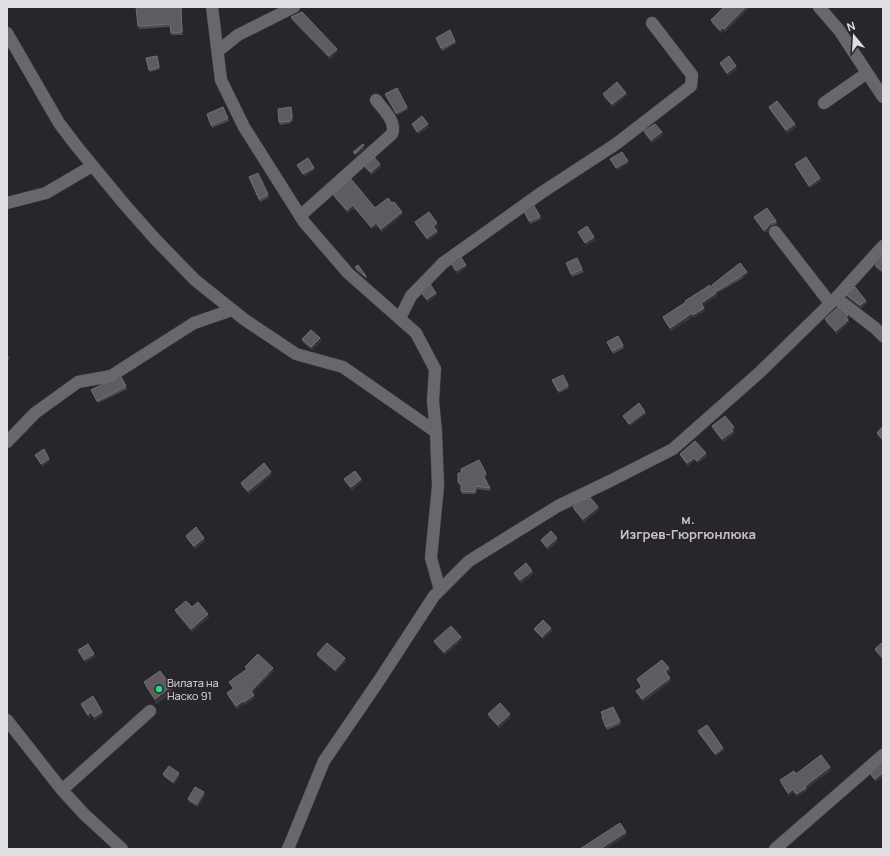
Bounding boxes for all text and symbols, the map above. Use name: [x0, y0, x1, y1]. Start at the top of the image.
north arrow: [834, 16, 874, 56]
text: N: [845, 18, 857, 34]
district label: м. Изгрев-Гюргюнлюка: [620, 510, 756, 543]
place label: Вилата на Наско 91: [167, 675, 219, 703]
marker: Вилата на Наско 91: [154, 684, 164, 694]

